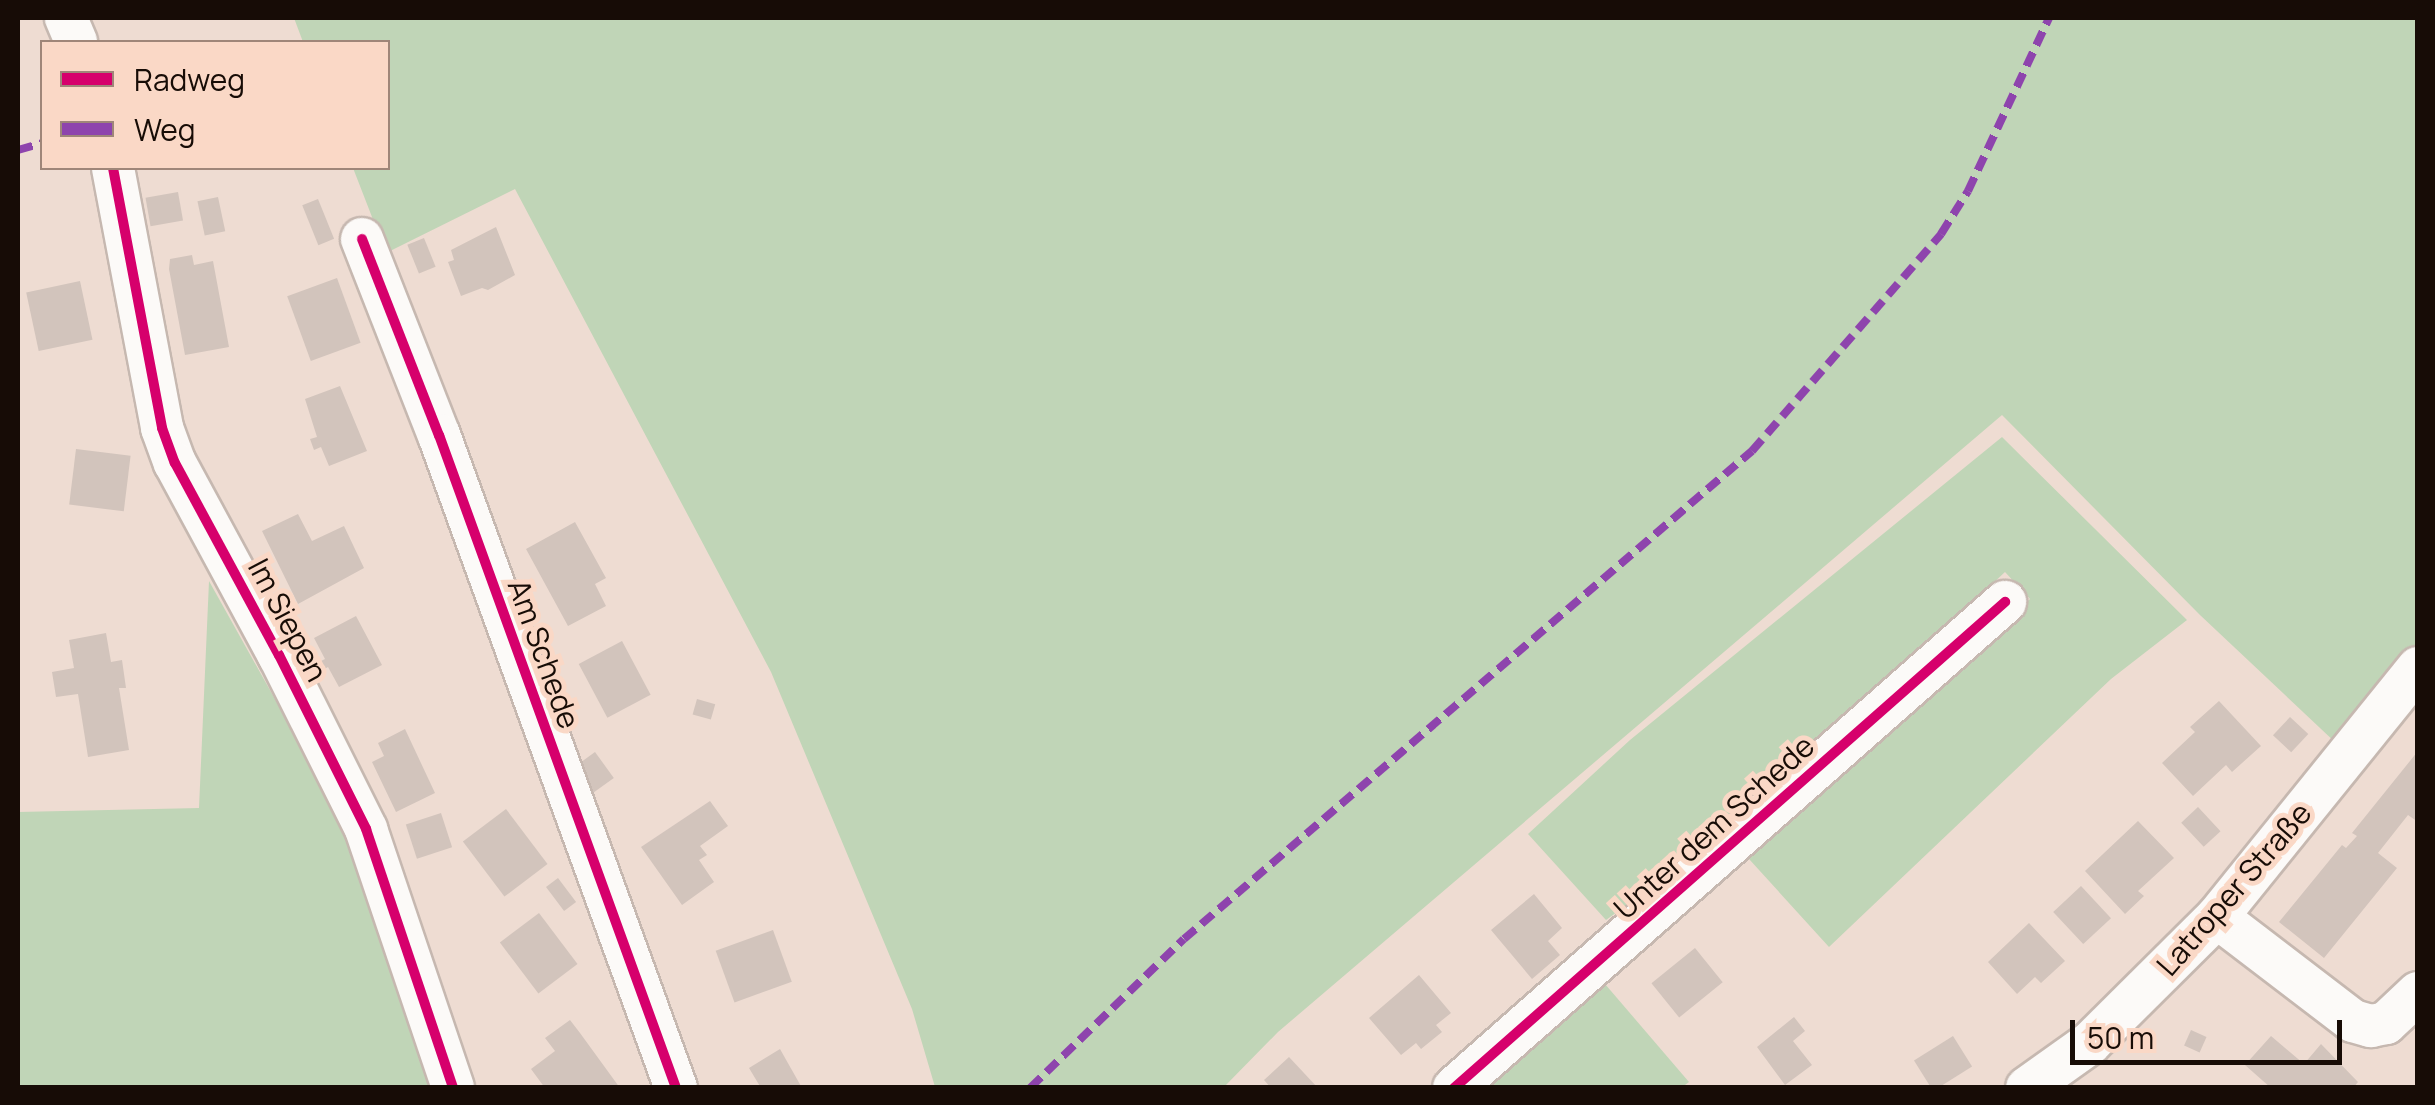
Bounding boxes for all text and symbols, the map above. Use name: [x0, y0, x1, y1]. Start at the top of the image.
legend: [40, 40, 390, 170]
text: Radweg: [134, 59, 245, 100]
text: Weg: [134, 109, 196, 150]
street label: Im Siepen: [241, 553, 335, 687]
street label: Am Schede: [500, 574, 588, 734]
street label: Unter dem Schede: [1607, 728, 1821, 926]
street label: Latroper Straße: [2149, 795, 2319, 983]
scale bar: [2075, 1000, 2348, 1062]
text: 50 m: [2087, 1017, 2154, 1058]

